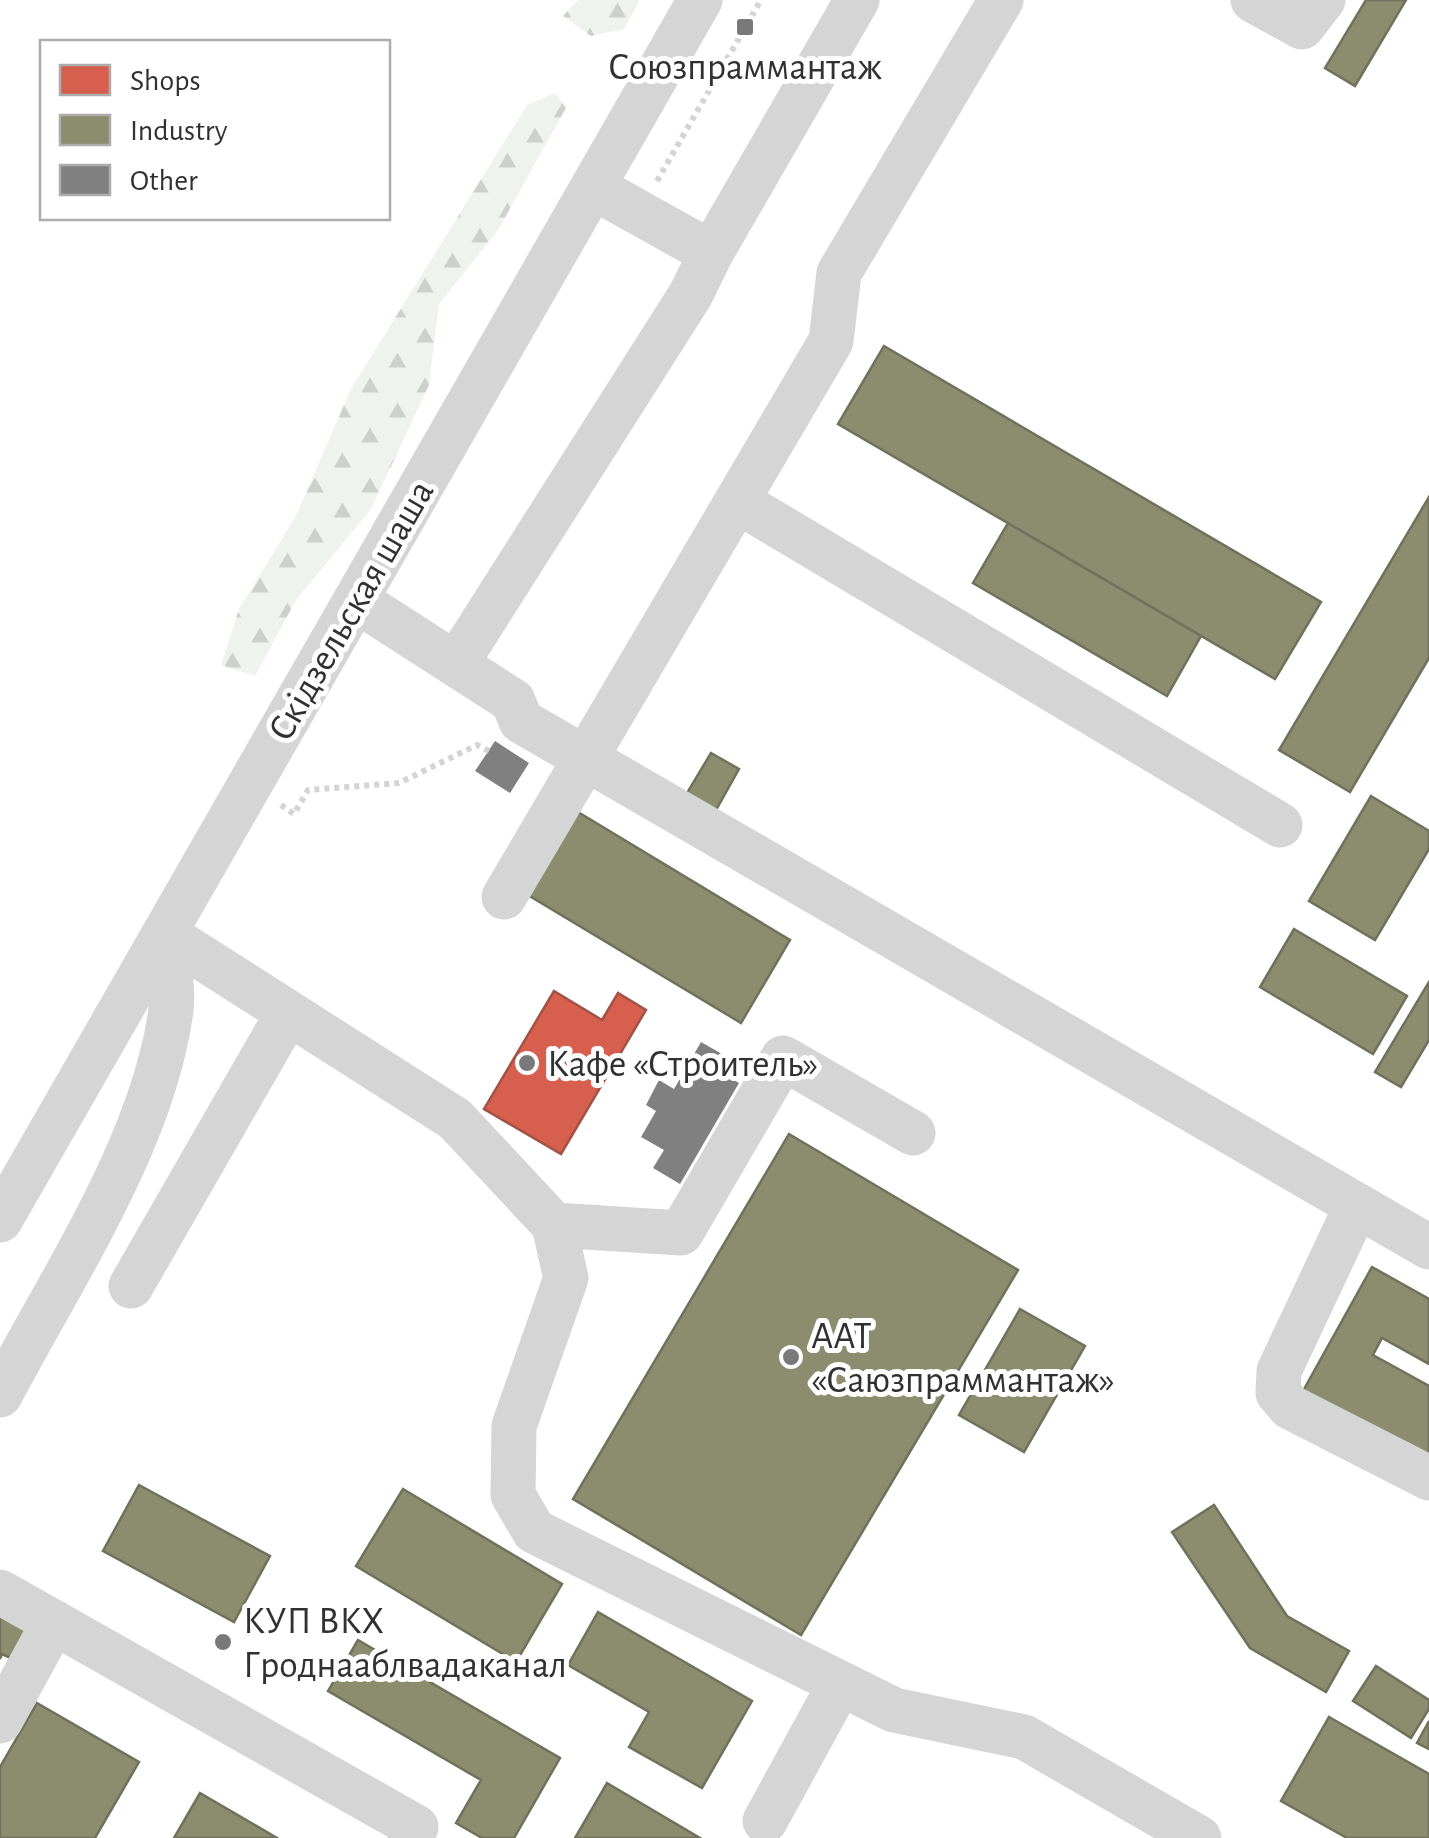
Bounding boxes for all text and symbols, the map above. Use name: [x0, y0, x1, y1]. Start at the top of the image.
marker: Союзпраммантаж: [734, 16, 756, 38]
legend: [40, 40, 390, 220]
place label: Союзпраммантаж: [608, 49, 882, 87]
text: Shops: [130, 66, 201, 96]
text: Industry: [130, 116, 228, 146]
text: Other: [130, 166, 198, 196]
street label: Скідзельская шаша: [262, 474, 442, 748]
place label: Кафе «Строитель»: [547, 1046, 818, 1084]
marker: Кафе «Строитель»: [516, 1052, 538, 1074]
place label: ААТ «Саюзпраммантаж»: [811, 1318, 1115, 1400]
marker: ААТ «Саюзпраммантаж»: [780, 1346, 802, 1368]
place label: КУП ВКХ Гроднааблвадаканал: [243, 1603, 567, 1685]
marker: КУП ВКХ Гроднааблвадаканал: [212, 1631, 234, 1653]

